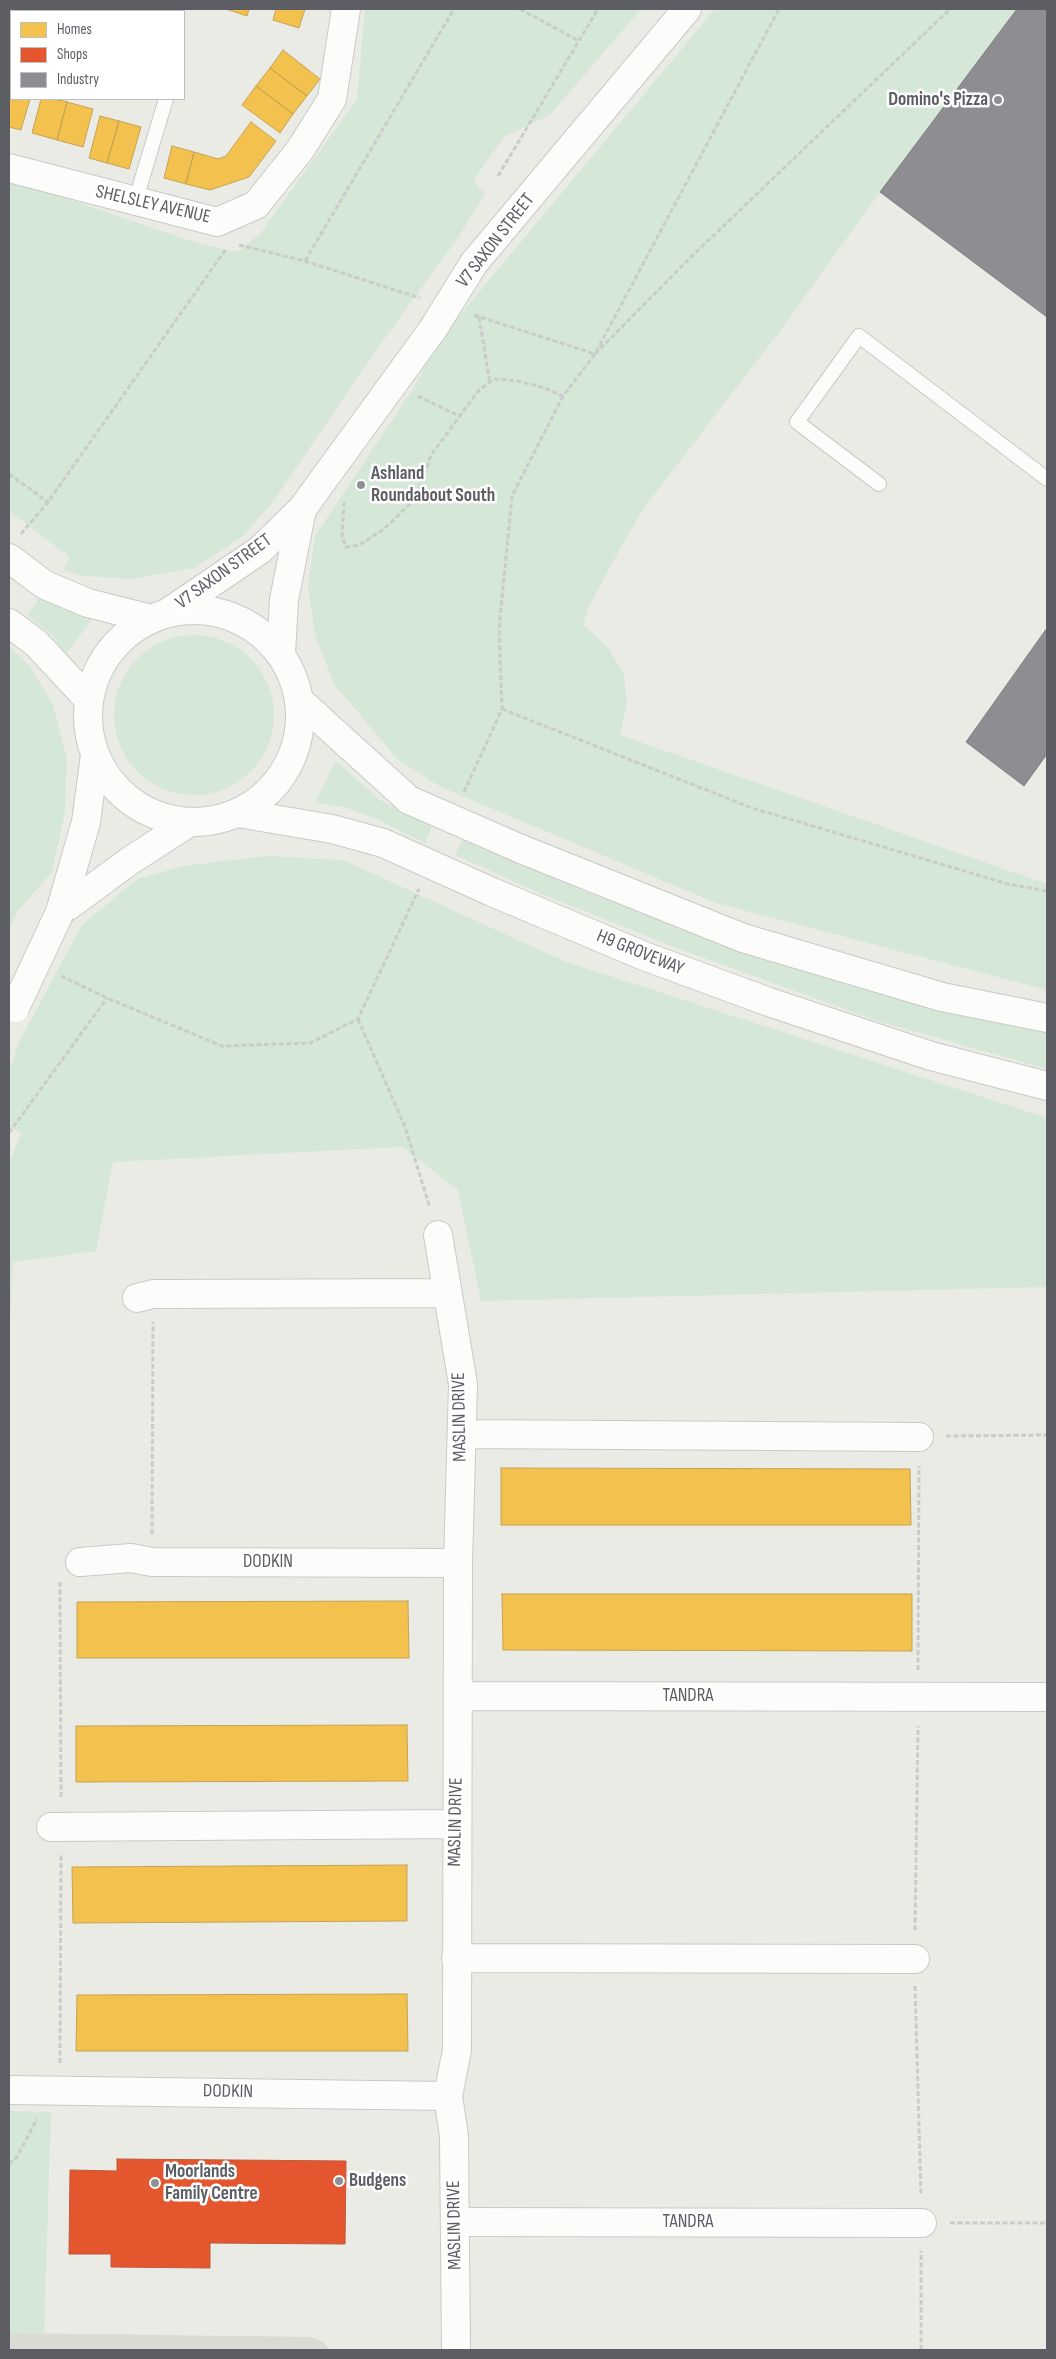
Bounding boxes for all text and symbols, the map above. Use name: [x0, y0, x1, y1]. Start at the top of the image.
legend: [10, 10, 185, 100]
text: Homes: [57, 20, 92, 39]
text: Shops: [57, 45, 88, 64]
text: Industry: [57, 70, 99, 89]
place label: Domino's Pizza: [888, 89, 988, 111]
marker: Domino's Pizza: [992, 94, 1004, 106]
street label: SHELSLEY AVENUE: [93, 181, 213, 229]
street label: V7 SAXON STREET: [452, 189, 540, 293]
place label: Ashland Roundabout South: [371, 463, 495, 507]
marker: Ashland Roundabout South: [355, 479, 367, 491]
street label: V7 SAXON STREET: [171, 529, 277, 615]
street label: H9 GROVEWAY: [593, 925, 687, 981]
street label: MASLIN DRIVE: [448, 1372, 472, 1462]
street label: DODKIN: [243, 1551, 293, 1573]
street label: TANDRA: [663, 1685, 713, 1707]
street label: MASLIN DRIVE: [444, 1777, 468, 1867]
street label: DODKIN: [203, 2080, 253, 2104]
place label: Moorlands Family Centre: [165, 2161, 258, 2205]
place label: Budgens: [349, 2170, 406, 2192]
marker: Budgens: [333, 2175, 345, 2187]
marker: Moorlands Family Centre: [149, 2177, 161, 2189]
street label: MASLIN DRIVE: [443, 2180, 467, 2270]
street label: TANDRA: [663, 2211, 713, 2233]

